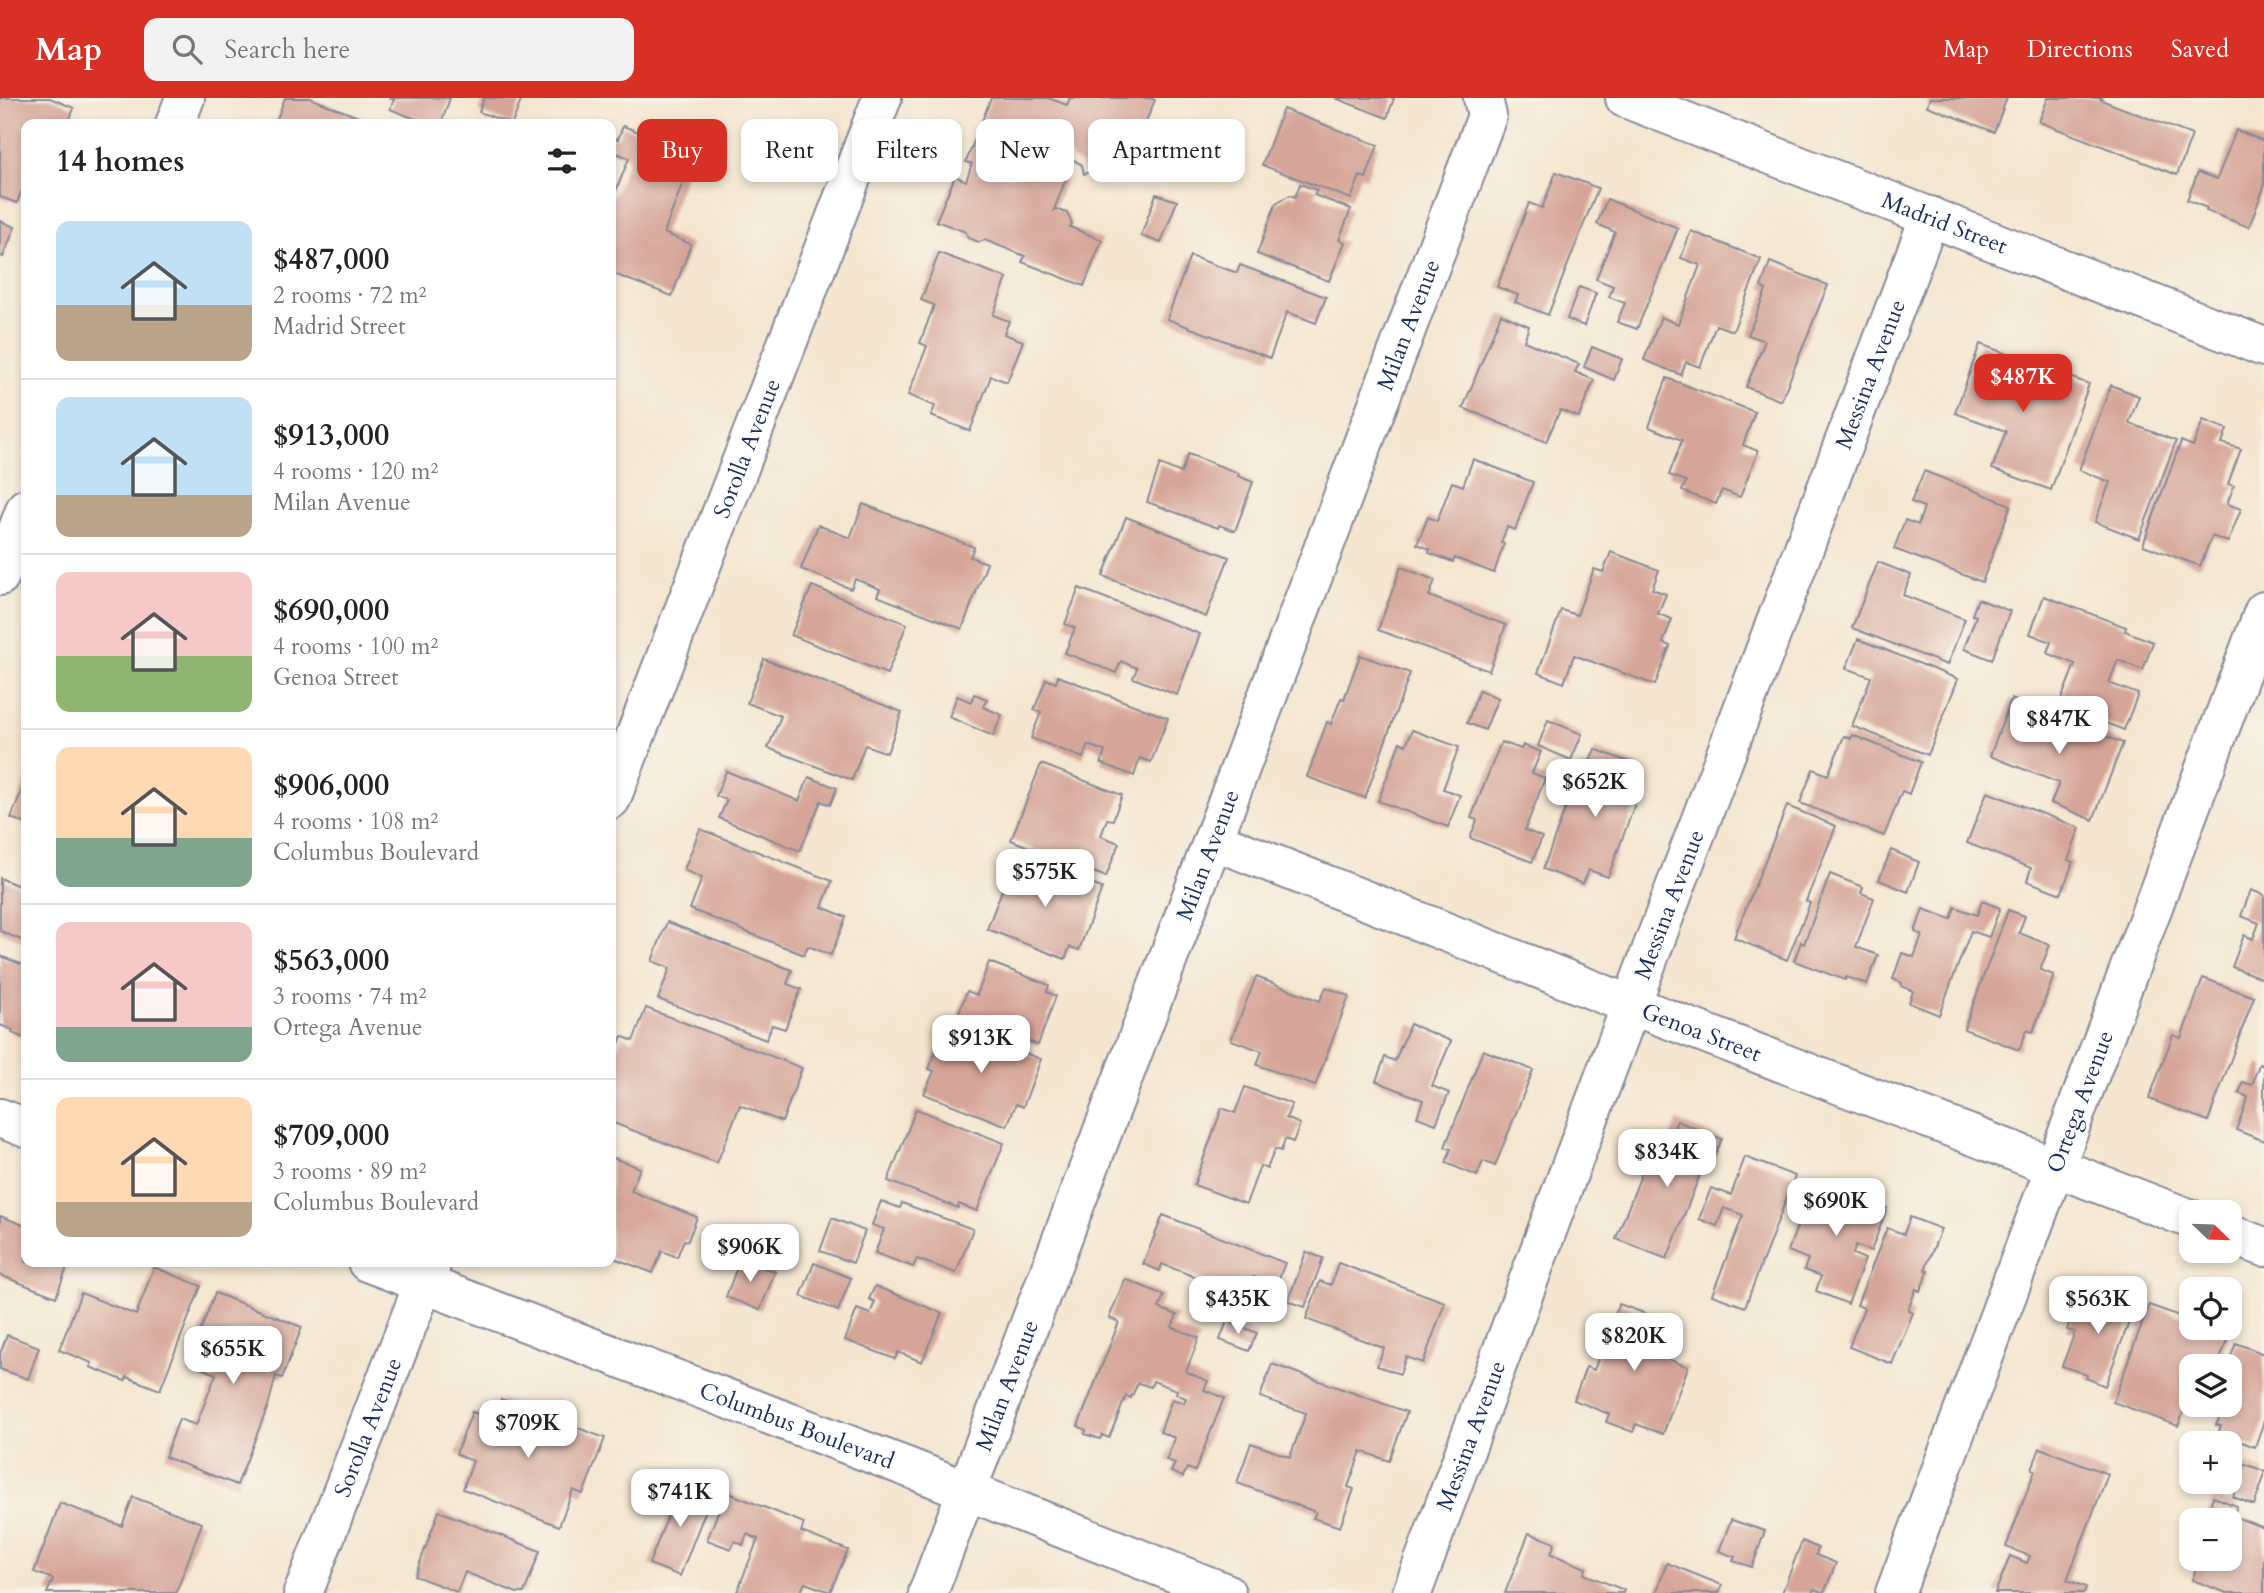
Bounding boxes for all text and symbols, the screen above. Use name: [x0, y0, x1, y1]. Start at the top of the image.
search box: [144, 18, 634, 81]
text: Map: [35, 27, 102, 72]
icon: search: [168, 30, 206, 68]
text: Search here: [224, 32, 350, 67]
text: Map: [1943, 33, 1989, 66]
text: Directions: [2027, 33, 2133, 66]
text: Saved: [2171, 33, 2229, 66]
chip: Buy: [637, 119, 727, 182]
chip: Rent: [741, 119, 838, 182]
chip: Filters: [852, 119, 962, 182]
chip: New: [976, 119, 1074, 182]
chip: Apartment: [1088, 119, 1245, 182]
text: 14 homes: [56, 141, 185, 182]
icon: filters: [543, 142, 581, 180]
street label: Madrid Street: [1877, 184, 2012, 262]
text: $487,000: [273, 239, 389, 280]
icon: home: [112, 249, 196, 333]
street label: Milan Avenue: [1370, 255, 1447, 395]
text: 2 rooms · 72 m²: [273, 280, 426, 311]
street label: Messina Avenue: [1828, 295, 1913, 454]
text: Madrid Street: [273, 311, 405, 342]
pin: $487K: [1974, 354, 2072, 414]
text: $487K: [1990, 361, 2056, 392]
street label: Sorolla Avenue: [706, 374, 788, 523]
text: $913,000: [273, 415, 389, 456]
icon: home: [112, 425, 196, 509]
text: 4 rooms · 120 m²: [273, 456, 438, 487]
text: Milan Avenue: [273, 487, 411, 518]
text: $690,000: [273, 590, 389, 631]
icon: home: [112, 600, 196, 684]
text: 4 rooms · 100 m²: [273, 631, 438, 662]
text: Genoa Street: [273, 662, 399, 693]
pin: $847K: [2010, 696, 2108, 756]
text: $847K: [2026, 703, 2092, 734]
pin: $652K: [1546, 760, 1644, 819]
text: $906,000: [273, 765, 389, 806]
text: $652K: [1562, 766, 1628, 797]
icon: home: [112, 775, 196, 859]
street label: Milan Avenue: [1169, 785, 1247, 925]
text: 4 rooms · 108 m²: [273, 806, 438, 837]
street label: Messina Avenue: [1627, 825, 1712, 984]
text: Columbus Boulevard: [273, 837, 479, 868]
pin: $575K: [996, 850, 1094, 909]
text: $575K: [1012, 856, 1078, 887]
text: $563,000: [273, 940, 389, 981]
icon: home: [112, 950, 196, 1034]
text: 3 rooms · 74 m²: [273, 981, 426, 1012]
street label: Genoa Street: [1637, 996, 1766, 1069]
text: Ortega Avenue: [273, 1012, 423, 1043]
pin: $913K: [932, 1016, 1030, 1075]
text: $913K: [948, 1022, 1014, 1053]
street label: Ortega Avenue: [2039, 1026, 2121, 1177]
text: $709,000: [273, 1115, 389, 1156]
icon: home: [112, 1125, 196, 1209]
pin: $834K: [1618, 1130, 1716, 1189]
text: $834K: [1634, 1136, 1700, 1167]
text: 3 rooms · 89 m²: [273, 1156, 426, 1187]
pin: $690K: [1787, 1178, 1885, 1238]
text: $690K: [1803, 1185, 1869, 1216]
text: Columbus Boulevard: [273, 1187, 479, 1218]
north arrow: [2179, 1200, 2242, 1264]
map controls: [2179, 1200, 2242, 1571]
pin: $906K: [701, 1224, 799, 1284]
text: $906K: [717, 1231, 783, 1262]
pin: $435K: [1189, 1276, 1287, 1336]
pin: $563K: [2049, 1276, 2147, 1336]
button: locate: [2179, 1277, 2242, 1340]
text: $435K: [1205, 1283, 1271, 1314]
text: $563K: [2065, 1283, 2131, 1314]
pin: $820K: [1585, 1314, 1683, 1373]
street label: Milan Avenue: [968, 1316, 1046, 1455]
text: $820K: [1601, 1320, 1667, 1351]
pin: $655K: [184, 1326, 282, 1386]
text: $655K: [200, 1333, 266, 1364]
street label: Sorolla Avenue: [327, 1353, 409, 1502]
button: layers: [2179, 1354, 2242, 1417]
street label: Messina Avenue: [1429, 1356, 1513, 1515]
street label: Columbus Boulevard: [695, 1375, 899, 1477]
pin: $709K: [479, 1400, 577, 1460]
text: $709K: [495, 1407, 561, 1438]
button: +: [2179, 1431, 2242, 1494]
pin: $741K: [631, 1470, 729, 1529]
text: $741K: [647, 1476, 713, 1507]
button: −: [2179, 1508, 2242, 1571]

